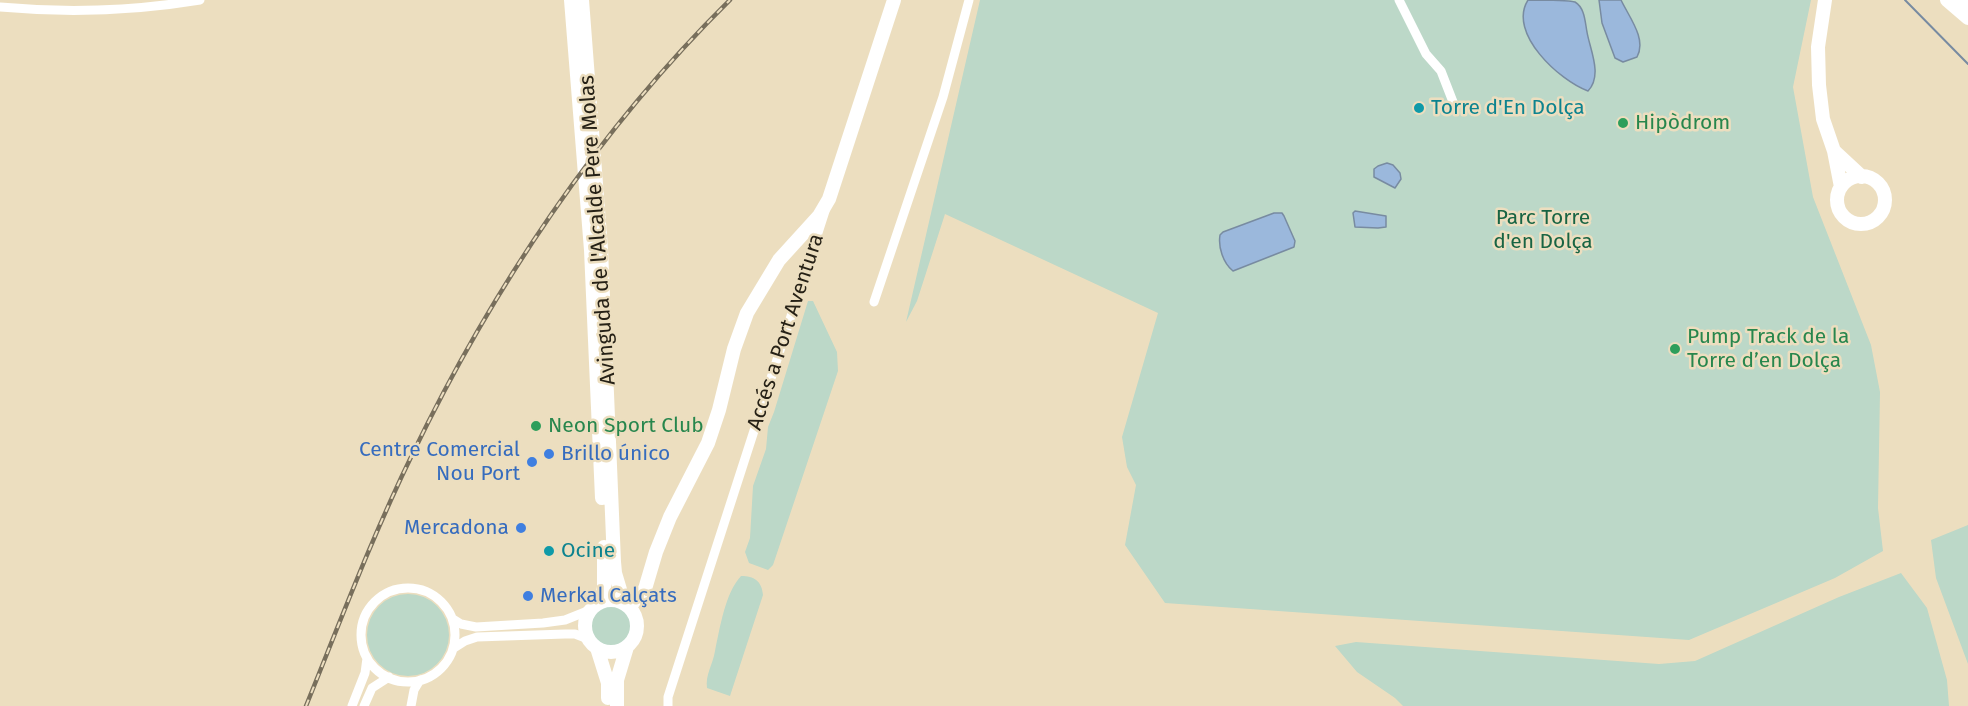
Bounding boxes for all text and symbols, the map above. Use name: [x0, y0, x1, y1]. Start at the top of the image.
street label: Avinguda de l'Alcalde Pere Molas: [575, 74, 621, 386]
place label: Torre d'En Dolça: [1431, 95, 1585, 121]
marker: Torre d'En Dolça: [1412, 101, 1426, 115]
place label: Hipòdrom: [1635, 110, 1730, 136]
marker: Hipòdrom: [1616, 116, 1630, 130]
park label: Parc Torre d'en Dolça: [1493, 205, 1593, 255]
street label: Accés a Port Aventura: [742, 231, 830, 433]
place label: Pump Track de la Torre d’en Dolça: [1687, 324, 1849, 374]
marker: Pump Track de la Torre d’en Dolça: [1668, 342, 1682, 356]
place label: Neon Sport Club: [548, 413, 704, 439]
marker: Neon Sport Club: [529, 419, 543, 433]
place label: Centre Comercial Nou Port: [359, 437, 520, 487]
place label: Brillo único: [561, 441, 670, 467]
marker: Brillo único: [542, 447, 556, 461]
marker: Centre Comercial Nou Port: [525, 455, 539, 469]
place label: Mercadona: [404, 515, 509, 541]
marker: Mercadona: [514, 521, 528, 535]
place label: Ocine: [561, 538, 615, 564]
marker: Ocine: [542, 544, 556, 558]
place label: Merkal Calçats: [540, 583, 677, 609]
marker: Merkal Calçats: [521, 589, 535, 603]

